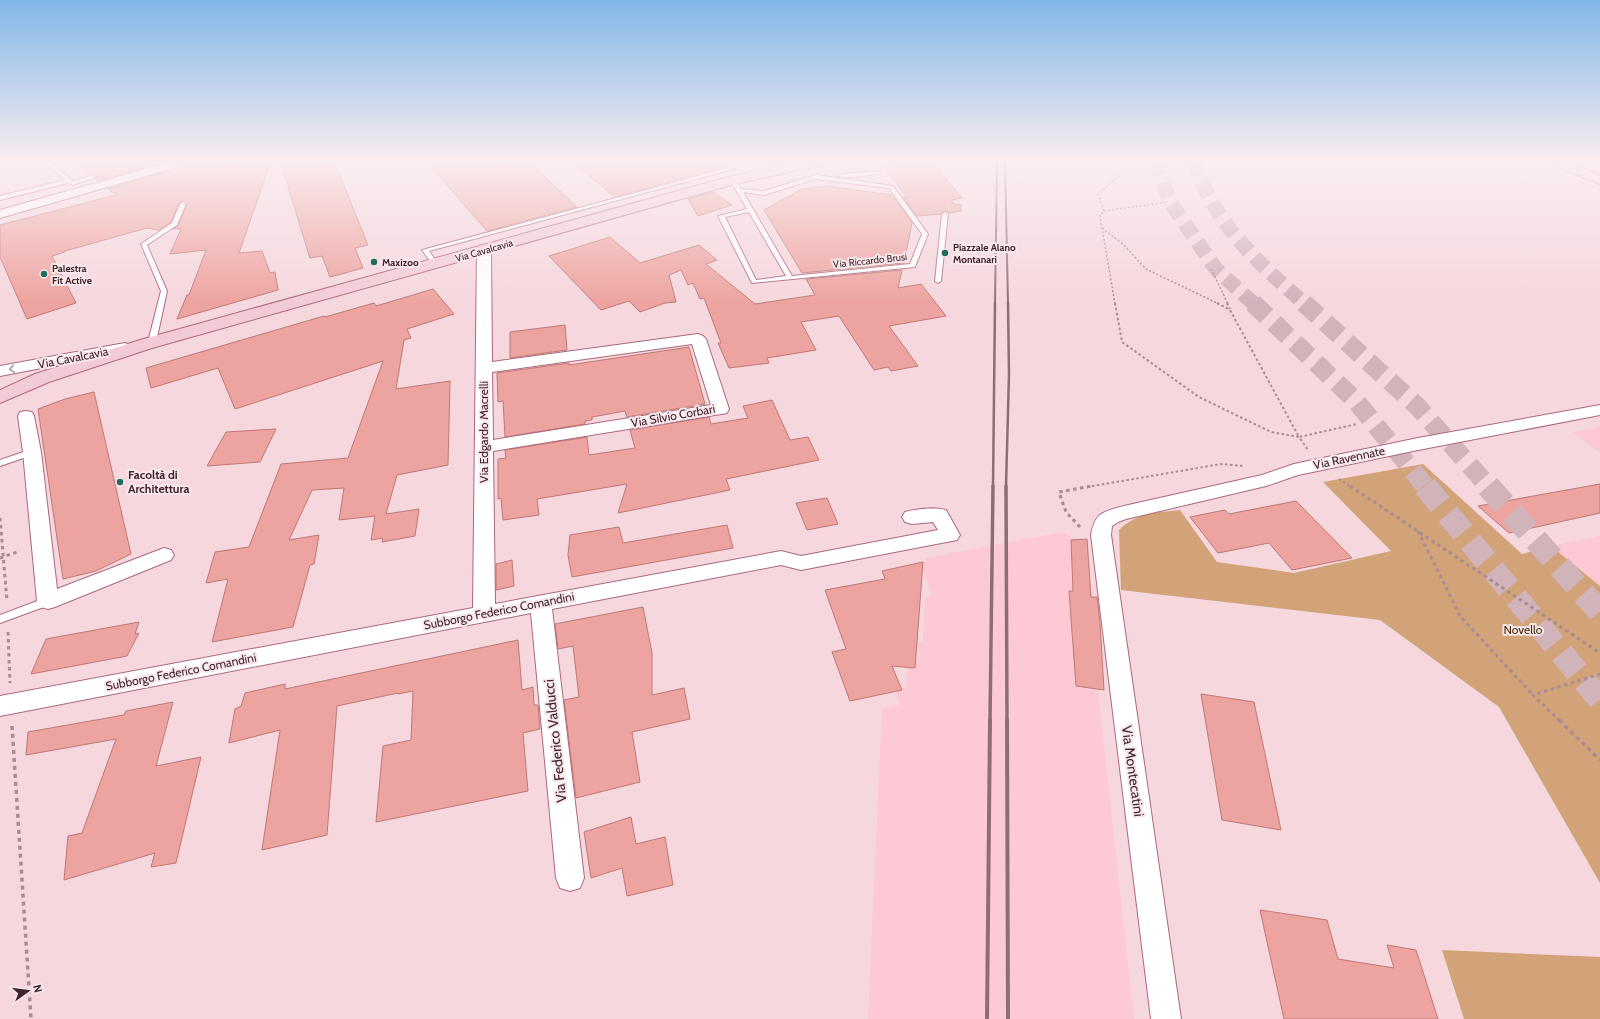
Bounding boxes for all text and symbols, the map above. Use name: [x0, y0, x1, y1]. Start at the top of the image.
street label: Via Cavalcavia: [454, 236, 515, 265]
place label: Piazzale Alano Montanari: [953, 241, 1016, 266]
marker: Piazzale Alano Montanari: [940, 248, 950, 258]
street label: Via Riccardo Brusi: [832, 250, 908, 271]
place label: Maxizoo: [382, 256, 419, 269]
marker: Maxizoo: [369, 257, 379, 267]
place label: Palestra Fit Active: [52, 262, 92, 287]
marker: Palestra Fit Active: [39, 269, 49, 279]
street label: Via Cavalcavia: [36, 343, 110, 372]
one-way arrow: [9, 365, 15, 374]
street label: Via Edgardo Macrelli: [476, 381, 491, 483]
street label: Via Silvio Corbari: [630, 401, 716, 430]
street label: Via Ravennate: [1312, 443, 1386, 472]
place label: Facoltà di Architettura: [128, 467, 189, 496]
marker: Facoltà di Architettura: [115, 477, 125, 487]
street label: Subborgo Federico Comandini: [422, 589, 575, 632]
park label: Novello: [1504, 622, 1543, 637]
street label: Subborgo Federico Comandini: [104, 650, 257, 693]
street label: Via Federico Valducci: [540, 678, 570, 804]
street label: Via Montecatini: [1118, 724, 1148, 818]
north arrow: [8, 971, 48, 1011]
text: N: [30, 983, 45, 994]

